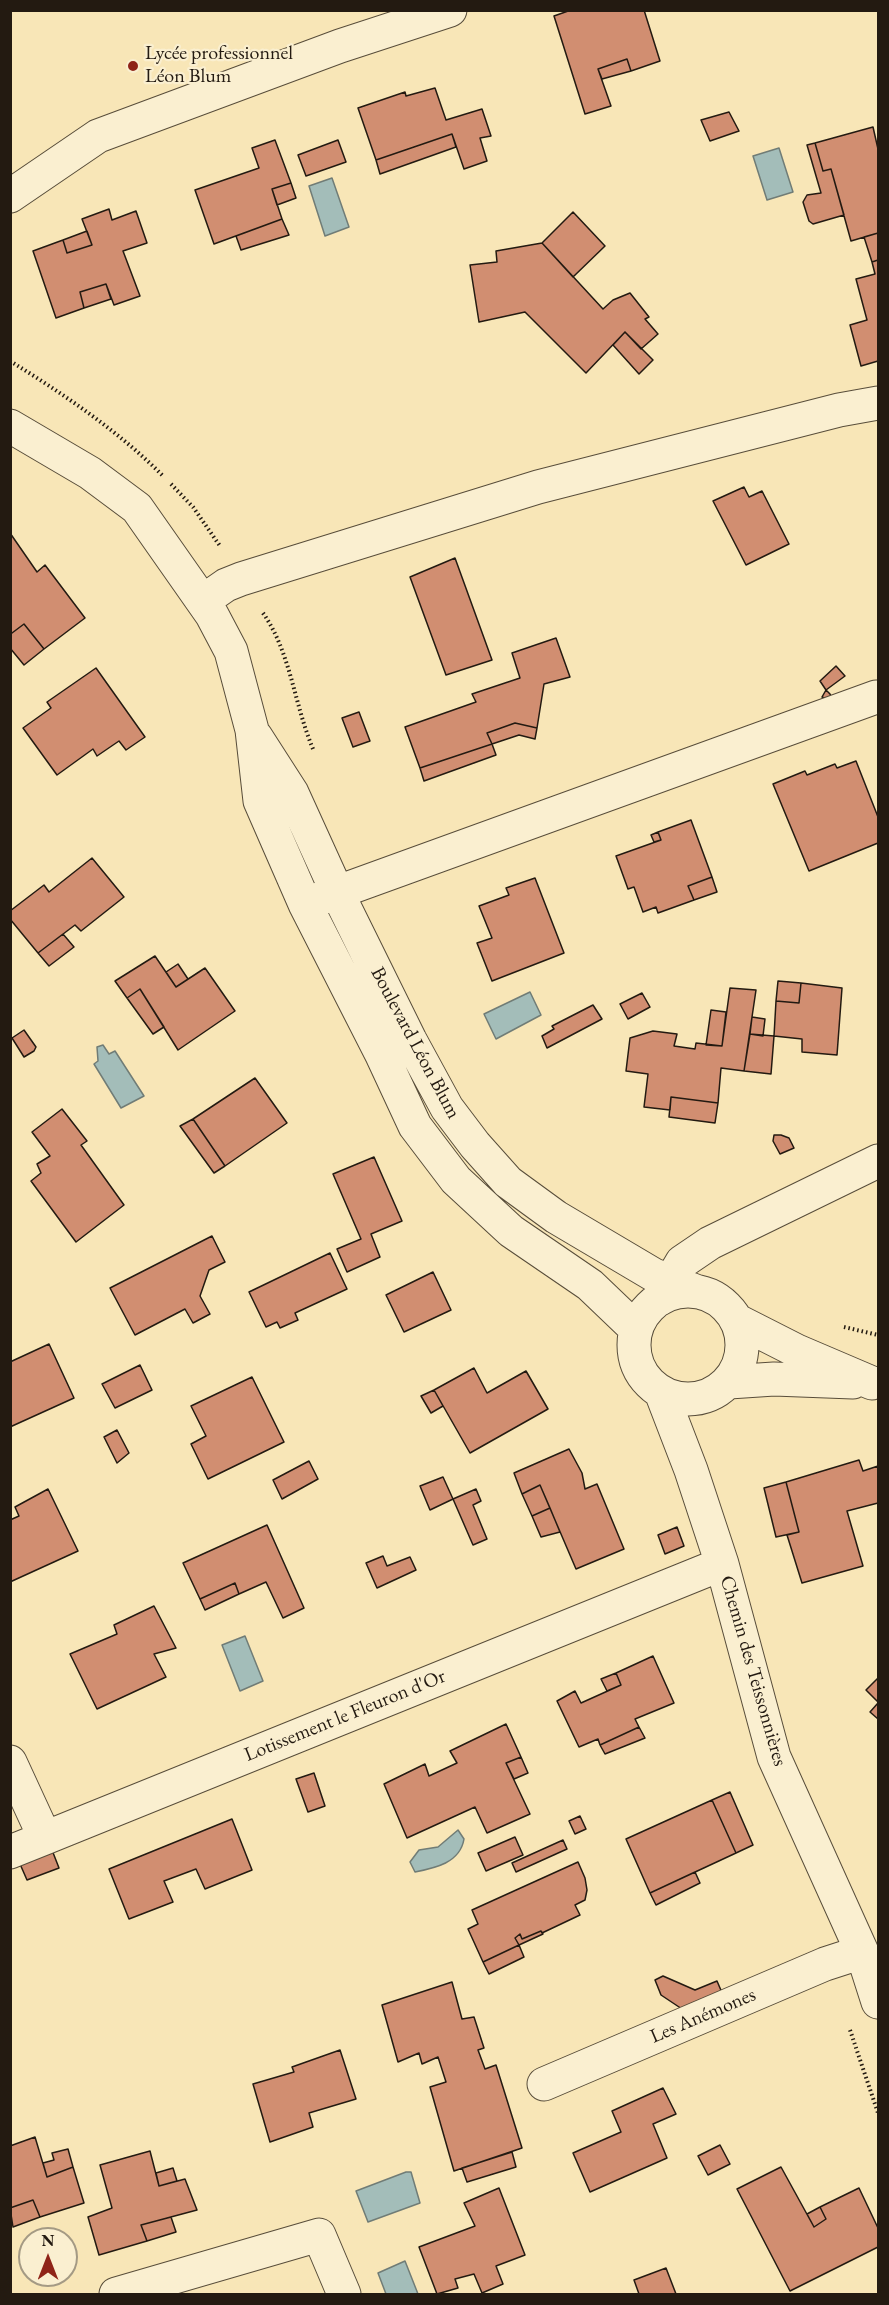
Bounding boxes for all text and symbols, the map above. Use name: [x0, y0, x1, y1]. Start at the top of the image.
place label: Lycée professionnel Léon Blum: [145, 42, 293, 89]
marker: Lycée professionnel Léon Blum: [126, 59, 140, 73]
street label: Boulevard Léon Blum: [365, 963, 465, 1123]
street label: Chemin des Teissonnières: [714, 1573, 792, 1769]
street label: Lotissement le Fleuron d'Or: [241, 1665, 449, 1767]
street label: Les Anémones: [647, 1983, 759, 2049]
north arrow: [18, 2227, 78, 2287]
text: N: [42, 2230, 54, 2251]

